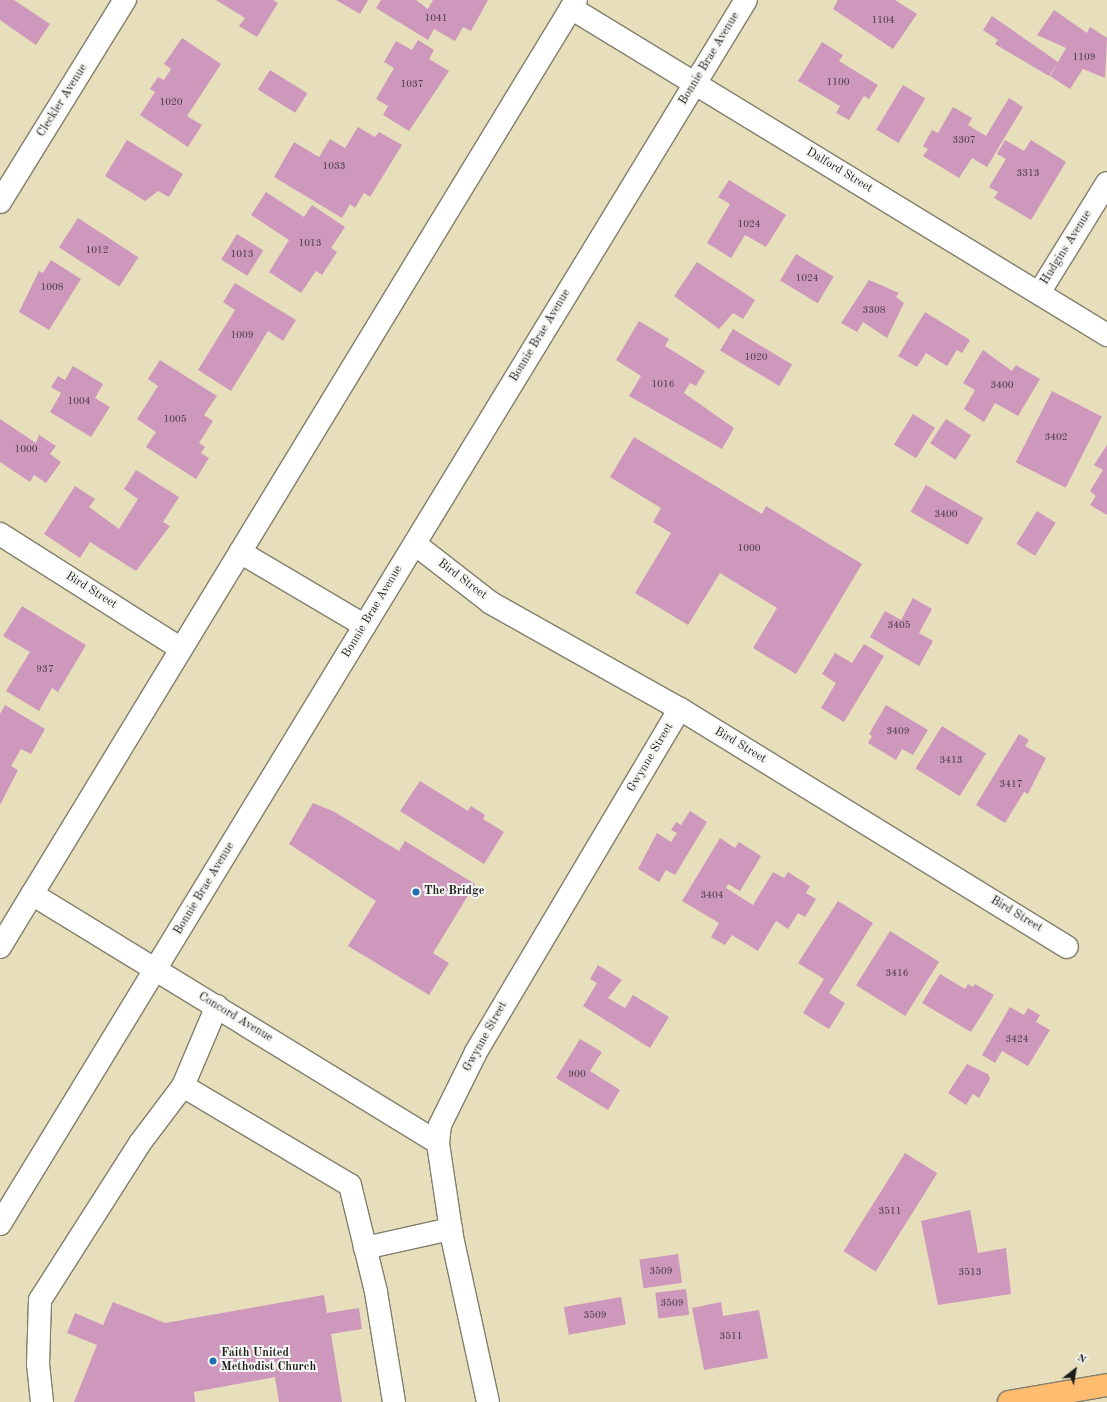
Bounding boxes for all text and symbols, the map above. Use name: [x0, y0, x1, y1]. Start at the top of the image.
street label: Bonnie Brae Avenue: [677, 10, 743, 108]
house number: 1041: [424, 13, 448, 25]
house number: 1104: [871, 15, 895, 27]
house number: 1109: [1072, 52, 1096, 64]
street label: Cleckler Avenue: [35, 62, 91, 140]
house number: 1100: [826, 77, 850, 89]
house number: 1037: [400, 79, 424, 91]
house number: 1020: [159, 97, 183, 109]
house number: 3307: [952, 135, 976, 147]
street label: Dalford Street: [803, 146, 875, 196]
house number: 1033: [322, 161, 346, 173]
house number: 3313: [1016, 168, 1040, 180]
street label: Hudgins Avenue: [1038, 208, 1096, 288]
house number: 1024: [737, 219, 761, 231]
house number: 1013: [298, 238, 322, 250]
house number: 1012: [85, 245, 109, 257]
house number: 1013: [230, 249, 254, 261]
house number: 1024: [795, 273, 819, 285]
house number: 1008: [40, 282, 64, 294]
street label: Bonnie Brae Avenue: [508, 287, 574, 385]
house number: 3308: [862, 305, 886, 317]
house number: 1009: [230, 330, 254, 342]
house number: 1020: [744, 352, 768, 364]
house number: 1016: [651, 379, 675, 391]
house number: 3400: [990, 380, 1014, 392]
house number: 1004: [67, 396, 91, 408]
house number: 1005: [163, 414, 187, 426]
house number: 3402: [1044, 432, 1068, 444]
house number: 1000: [14, 444, 38, 456]
house number: 3400: [934, 509, 958, 521]
house number: 1000: [737, 543, 761, 555]
street label: Bird Street: [435, 557, 489, 603]
street label: Bonnie Brae Avenue: [340, 563, 406, 661]
street label: Bird Street: [63, 570, 119, 612]
house number: 3405: [887, 620, 911, 632]
house number: 937: [36, 664, 54, 676]
street label: Gwynne Street: [625, 721, 677, 795]
street label: Bird Street: [711, 725, 769, 767]
house number: 3409: [886, 726, 910, 738]
house number: 3413: [939, 755, 963, 767]
house number: 3417: [999, 779, 1023, 791]
street label: Bonnie Brae Avenue: [172, 840, 238, 938]
place label: The Bridge: [424, 885, 484, 899]
marker: The Bridge: [411, 887, 421, 897]
house number: 3404: [700, 890, 724, 902]
street label: Bird Street: [987, 894, 1045, 936]
house number: 3416: [885, 968, 909, 980]
street label: Concord Avenue: [195, 990, 275, 1046]
street label: Gwynne Street: [461, 999, 511, 1075]
house number: 3424: [1005, 1034, 1029, 1046]
house number: 900: [568, 1069, 586, 1081]
house number: 3511: [878, 1206, 902, 1218]
house number: 3509: [649, 1266, 673, 1278]
house number: 3513: [958, 1267, 982, 1279]
house number: 3509: [660, 1298, 684, 1310]
house number: 3509: [583, 1310, 607, 1322]
house number: 3511: [719, 1331, 743, 1343]
place label: Faith United Methodist Church: [221, 1347, 316, 1375]
north arrow: [1055, 1350, 1095, 1390]
text: N: [1075, 1352, 1088, 1366]
marker: Faith United Methodist Church: [208, 1356, 218, 1366]

